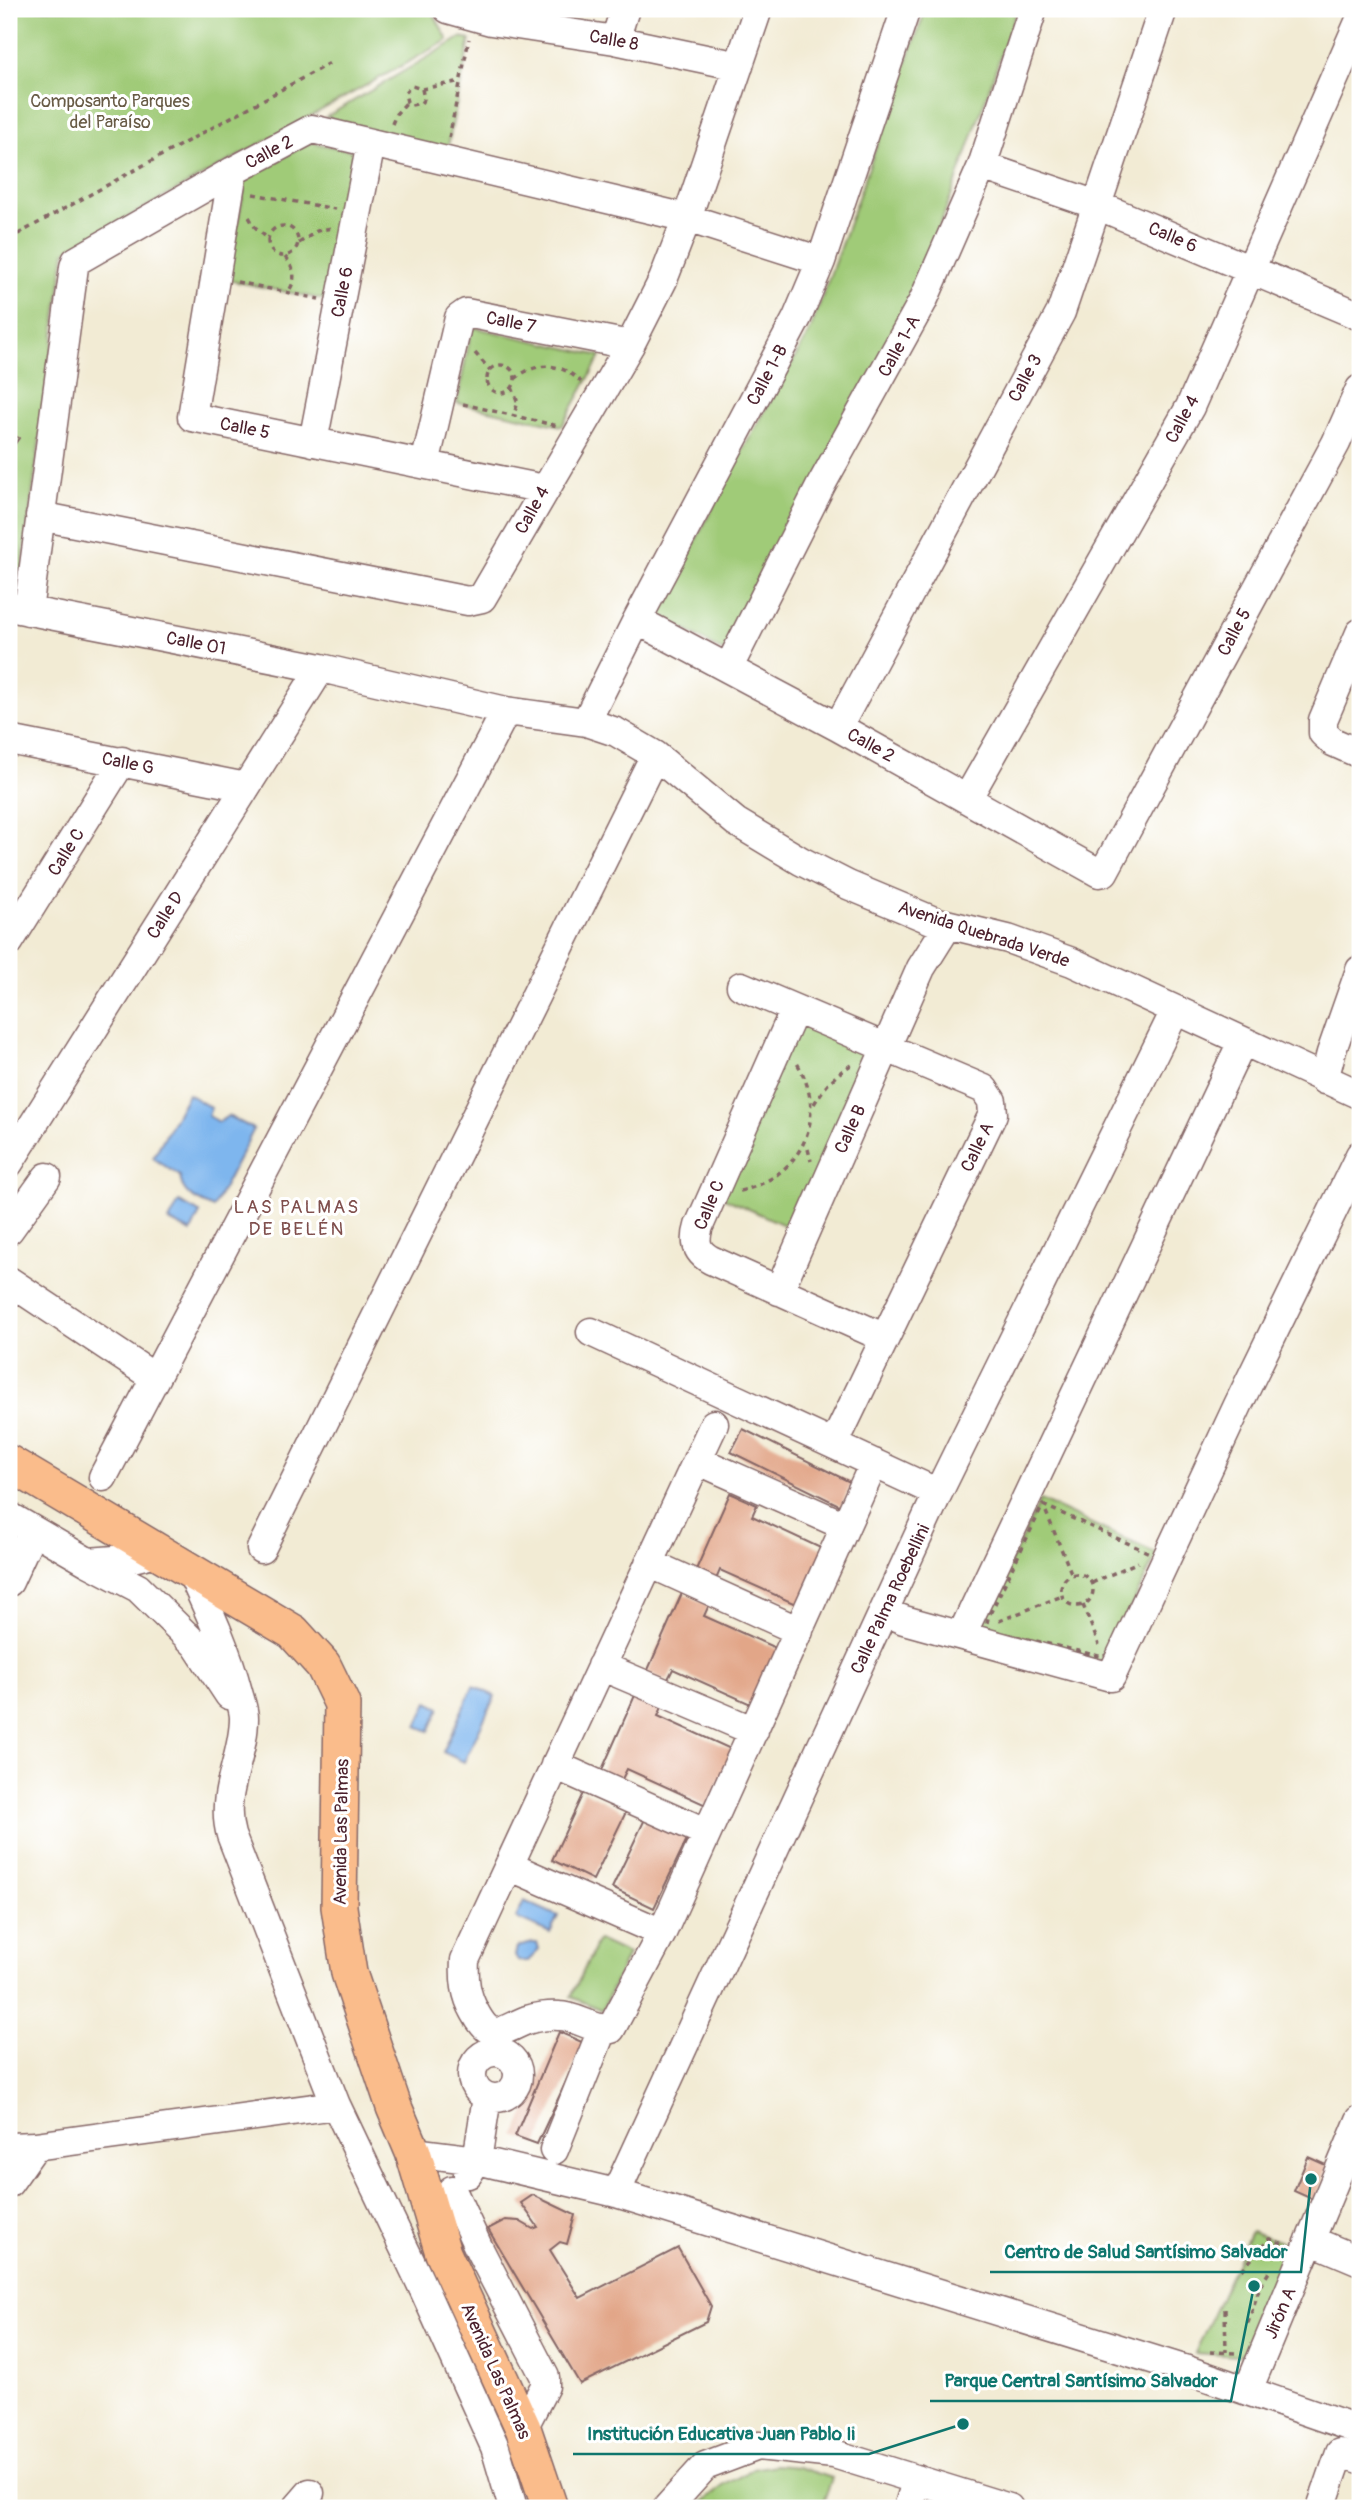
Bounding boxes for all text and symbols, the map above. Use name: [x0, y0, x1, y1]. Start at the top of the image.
street label: Calle 8: [587, 25, 640, 56]
park label: Composanto Parques del Paraíso: [30, 90, 190, 134]
street label: Calle 2: [241, 130, 297, 175]
street label: Calle 6: [1145, 217, 1201, 258]
street label: Calle 6: [326, 265, 359, 319]
street label: Calle 7: [484, 306, 538, 339]
street label: Calle 1-A: [873, 311, 926, 381]
street label: Calle 1-B: [742, 341, 793, 410]
street label: Calle 3: [1003, 350, 1048, 406]
street label: Calle 4: [1160, 391, 1205, 447]
street label: Calle 5: [218, 412, 272, 445]
street label: Calle 4: [510, 482, 555, 538]
street label: Calle 5: [1212, 604, 1256, 660]
street label: Calle 01: [164, 626, 228, 661]
street label: Calle 2: [843, 723, 899, 768]
street label: Calle G: [100, 747, 156, 780]
street label: Calle C: [43, 824, 90, 880]
street label: Calle D: [142, 887, 189, 943]
street label: Avenida Quebrada Verde: [895, 896, 1073, 973]
street label: Calle B: [830, 1101, 871, 1157]
street label: Calle A: [956, 1118, 999, 1176]
street label: Calle C: [689, 1177, 730, 1234]
district label: LAS PALMAS DE BELÉN: [234, 1195, 360, 1241]
street label: Calle Palma Roebellini: [846, 1521, 935, 1678]
street label: Avenida Las Palmas: [329, 1759, 354, 1905]
callout: Centro de Salud Santísimo Salvador: [990, 2232, 1301, 2272]
text: Centro de Salud Santísimo Salvador: [1004, 2240, 1288, 2264]
street label: Jirón A: [1259, 2284, 1302, 2342]
street label: Avenida Las Palmas: [455, 2300, 536, 2443]
callout: Parque Central Santísimo Salvador: [930, 2361, 1231, 2401]
text: Parque Central Santísimo Salvador: [944, 2369, 1218, 2393]
callout: Institución Educativa Juan Pablo Ii: [573, 2414, 869, 2454]
text: Institución Educativa Juan Pablo Ii: [587, 2422, 856, 2446]

